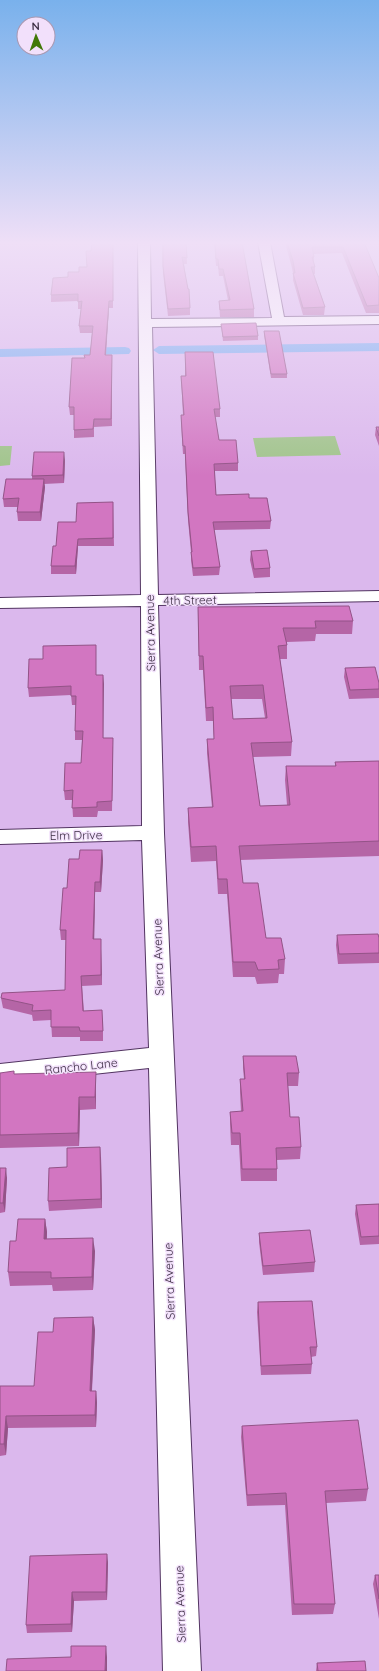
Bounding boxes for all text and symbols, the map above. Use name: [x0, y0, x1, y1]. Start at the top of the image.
north arrow: [16, 16, 56, 56]
text: N: [31, 19, 40, 33]
street label: 4th Street: [163, 592, 217, 608]
street label: Sierra Avenue: [142, 594, 158, 672]
street label: Elm Drive: [50, 827, 103, 843]
street label: Sierra Avenue: [149, 918, 167, 996]
street label: Rancho Lane: [44, 1055, 118, 1077]
street label: Sierra Avenue: [160, 1242, 178, 1320]
street label: Sierra Avenue: [171, 1565, 189, 1643]

